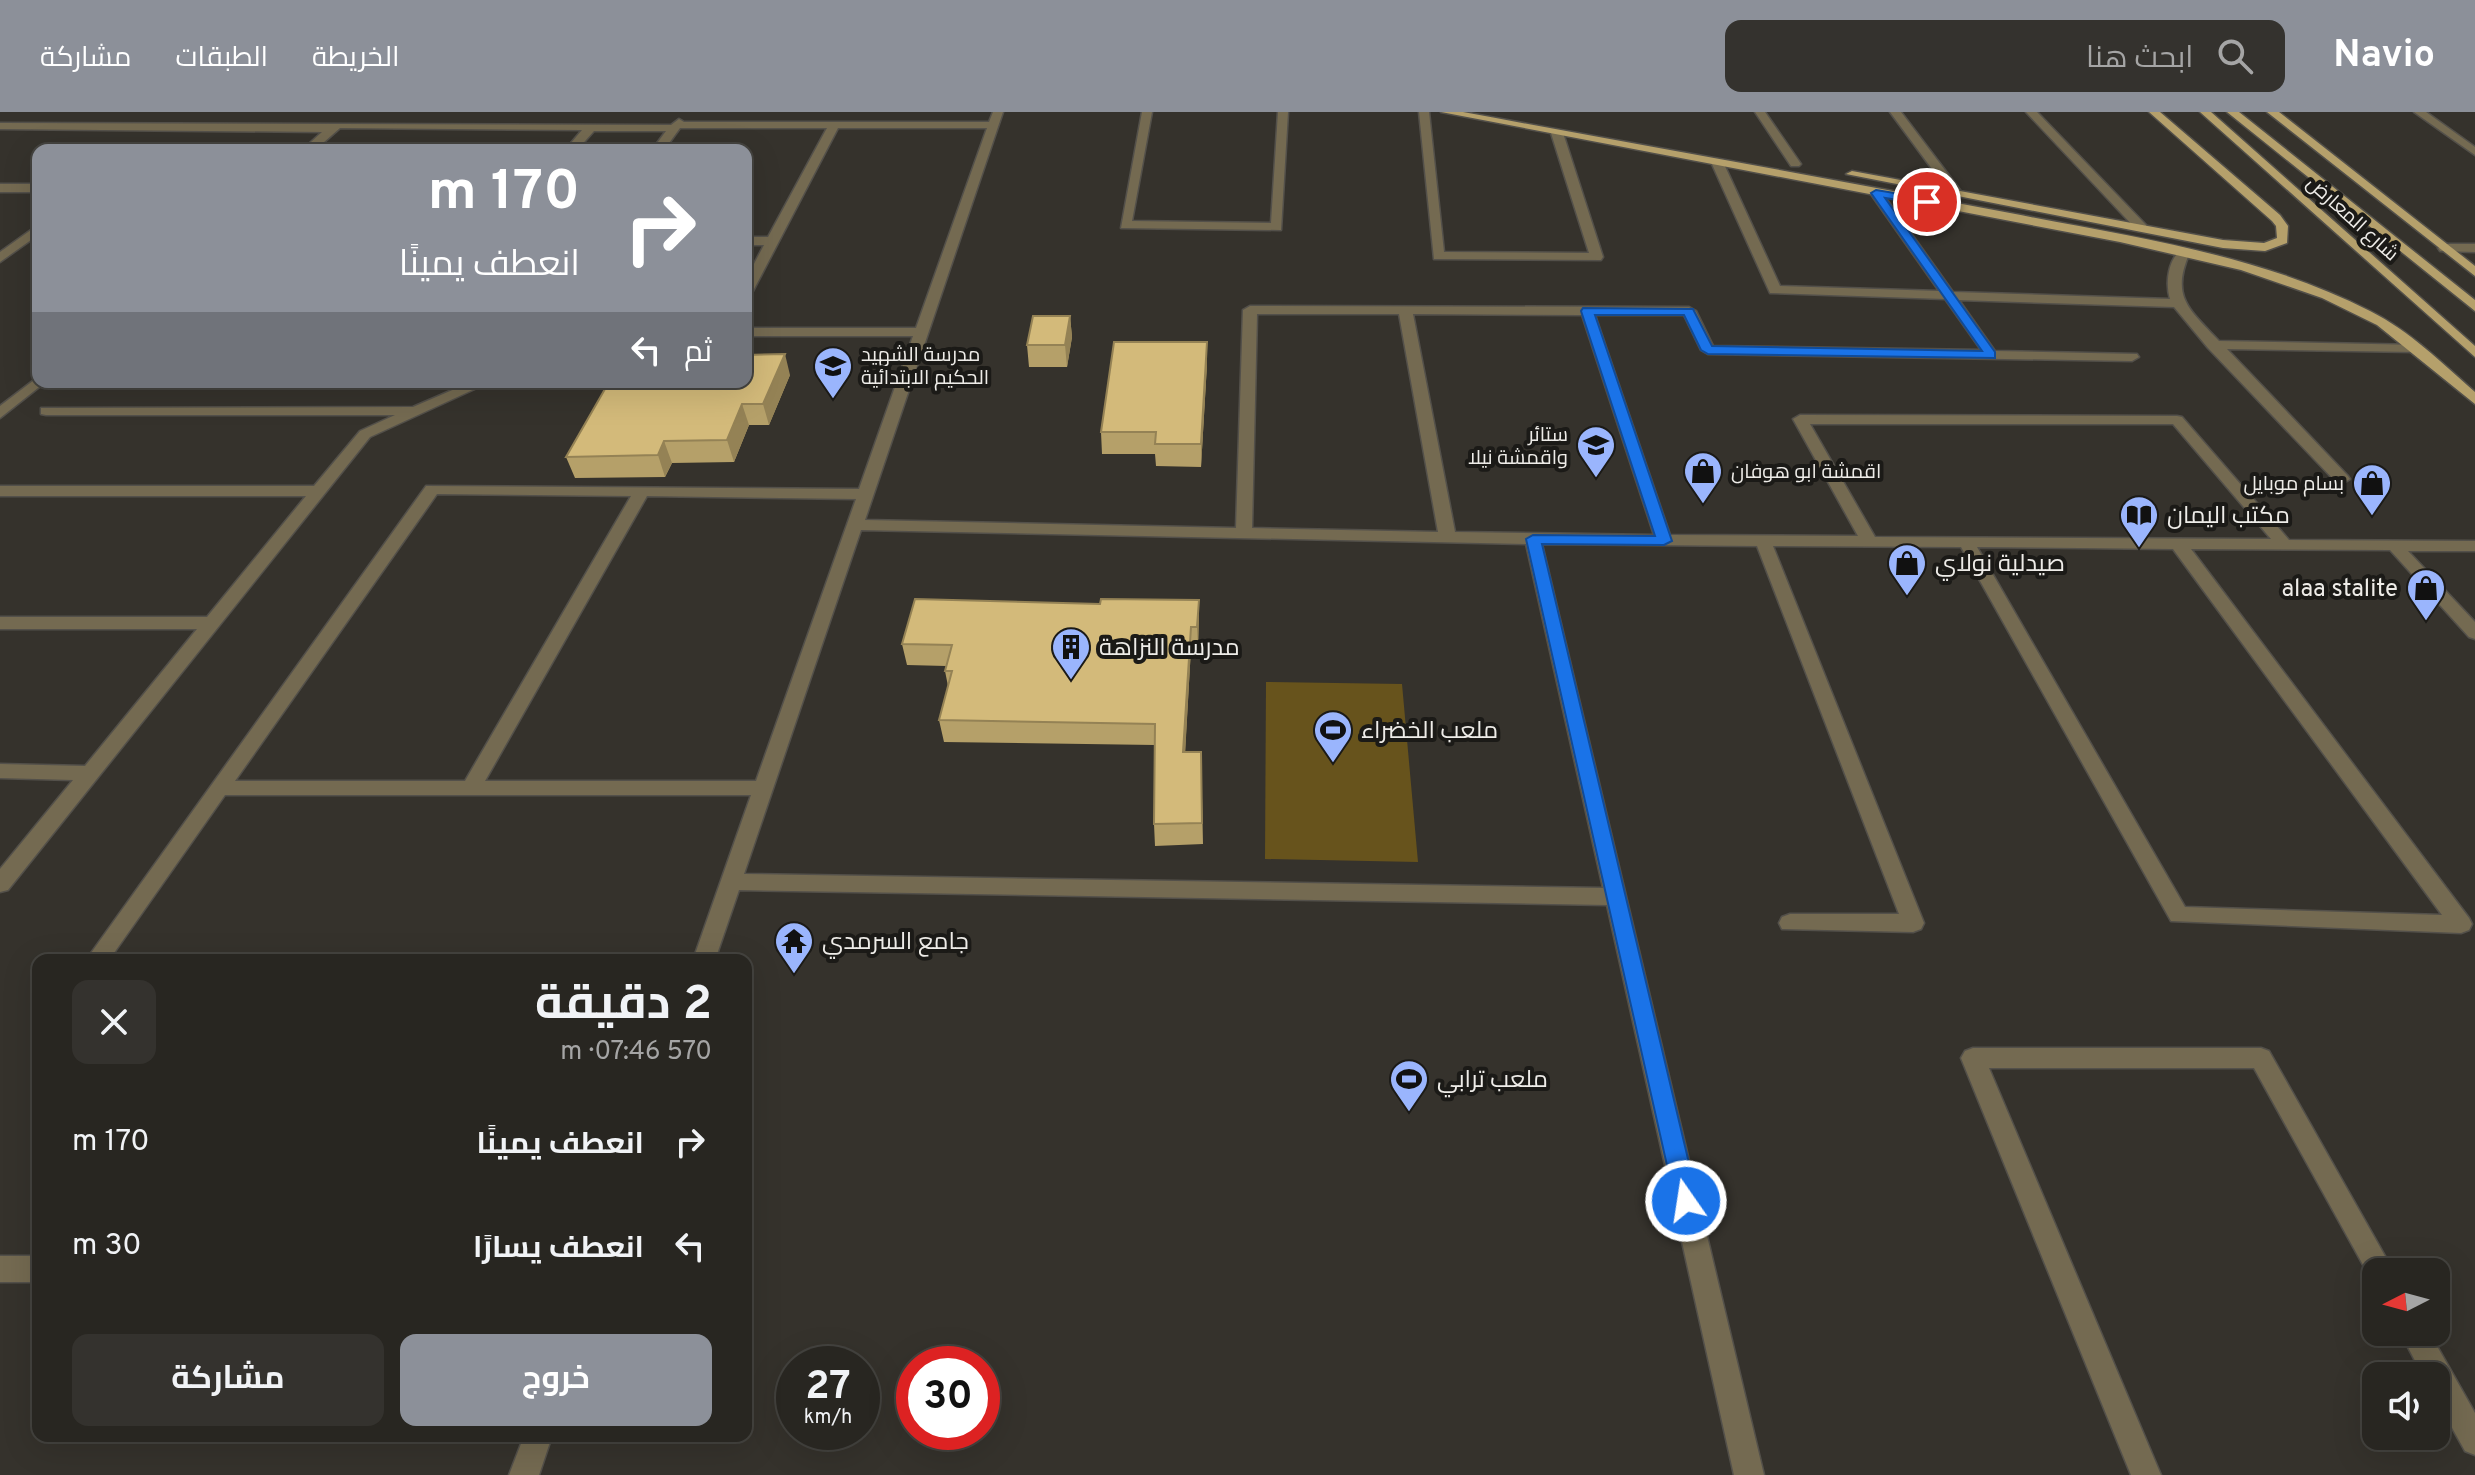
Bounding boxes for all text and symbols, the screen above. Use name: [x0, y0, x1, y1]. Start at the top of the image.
search box: [1725, 20, 2285, 92]
text: Navio: [2333, 32, 2435, 81]
icon: search: [2213, 34, 2257, 78]
text: مشاركة: [40, 41, 131, 77]
text: الطبقات: [175, 41, 268, 77]
text: الخريطة: [312, 41, 399, 77]
text: ابحث هنا: [2086, 41, 2193, 78]
text: 170 m: [428, 159, 580, 229]
pin: [1893, 168, 1961, 236]
street label: شارع المعارض: [2300, 171, 2403, 268]
icon: right: [608, 176, 712, 280]
icon: arrive: [1905, 180, 1949, 224]
text: انعطف يمينًا: [399, 243, 580, 289]
icon: left: [624, 328, 668, 372]
text: ثم: [684, 335, 712, 372]
place label: مدرسة الشهيد الحكيم الابتدائية: [861, 343, 989, 392]
school or university icon: مدرسة الشهيد الحكيم الابتدائية: [812, 345, 854, 400]
place label: ستائر واقمشة نيلا: [1468, 423, 1568, 472]
school or university icon: ستائر واقمشة نيلا: [1575, 424, 1617, 479]
shop icon: اقمشة ابو هوفان: [1682, 450, 1724, 505]
place label: اقمشة ابو هوفان: [1731, 460, 1881, 486]
shop icon: بسام موبايل: [2351, 462, 2393, 517]
place label: بسام موبايل: [2243, 472, 2344, 498]
library icon: مكتب اليمان: [2118, 494, 2160, 549]
place label: مكتب اليمان: [2167, 502, 2290, 532]
shop icon: صيدلية نولاي: [1886, 542, 1928, 597]
place label: صيدلية نولاي: [1935, 550, 2065, 581]
shop icon: alaa stalite: [2405, 567, 2447, 622]
place label: alaa stalite: [2281, 575, 2398, 605]
building icon: مدرسة النزاهة: [1050, 626, 1092, 681]
place label: مدرسة النزاهة: [1099, 634, 1240, 664]
sports icon: ملعب الخضراء: [1312, 709, 1354, 764]
place label: ملعب الخضراء: [1361, 717, 1498, 747]
temple icon: جامع السرمدي: [773, 920, 815, 975]
place label: جامع السرمدي: [822, 928, 969, 959]
text: 2 دقيقة: [535, 976, 712, 1036]
button: close: [72, 980, 156, 1064]
text: 570 m · 07:46: [560, 1036, 712, 1069]
sports icon: ملعب ترابي: [1388, 1058, 1430, 1113]
place label: ملعب ترابي: [1437, 1066, 1548, 1098]
icon: right: [668, 1120, 712, 1164]
text: 170 m: [72, 1124, 150, 1161]
text: انعطف يمينًا: [477, 1127, 644, 1164]
position arrow: [1644, 1159, 1728, 1243]
icon: left: [668, 1224, 712, 1268]
text: 30 m: [72, 1228, 142, 1265]
text: انعطف يسارًا: [473, 1231, 644, 1268]
north arrow: [2362, 1258, 2450, 1346]
map controls: [2362, 1258, 2450, 1450]
button: مشاركة: [72, 1334, 384, 1426]
button: خروج: [400, 1334, 712, 1426]
speed limit sign: 30: [896, 1346, 1000, 1450]
button: sound: [2362, 1362, 2450, 1450]
text: 27: [805, 1363, 851, 1413]
text: km/h: [804, 1405, 852, 1431]

